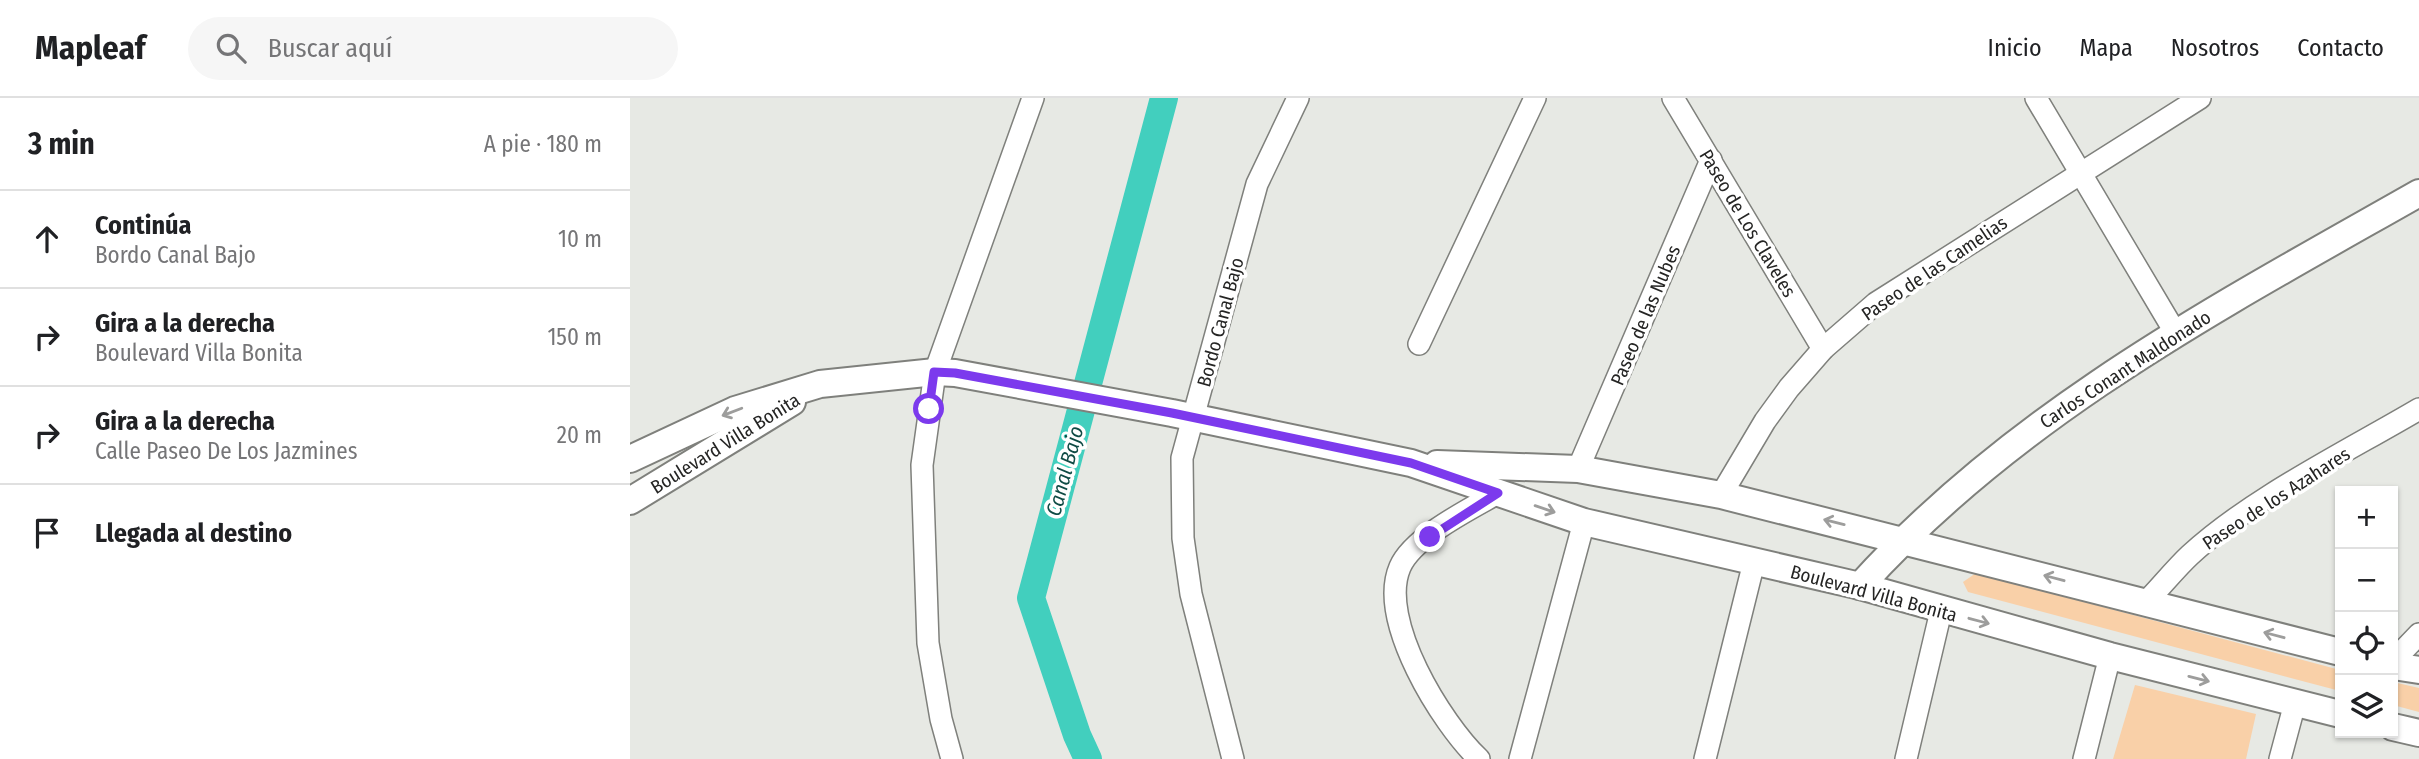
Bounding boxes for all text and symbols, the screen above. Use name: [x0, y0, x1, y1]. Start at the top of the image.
search box: [188, 17, 678, 80]
text: Mapleaf: [35, 28, 146, 68]
icon: search: [212, 29, 250, 67]
text: Buscar aquí: [268, 33, 392, 64]
text: Inicio: [1988, 34, 2042, 62]
text: Mapa: [2080, 34, 2133, 62]
text: Nosotros: [2171, 34, 2259, 62]
text: Contacto: [2297, 34, 2384, 62]
text: 3 min: [28, 126, 95, 162]
text: A pie · 180 m: [484, 130, 602, 158]
street label: Paseo de Los Claveles: [1694, 145, 1801, 301]
text: Continúa: [95, 210, 192, 241]
street label: Paseo de las Camelias: [1857, 211, 2011, 326]
icon: ahead: [28, 220, 66, 258]
text: 10 m: [558, 225, 602, 253]
text: Bordo Canal Bajo: [95, 241, 256, 269]
street label: Paseo de las Nubes: [1606, 242, 1685, 389]
street label: Bordo Canal Bajo: [1192, 255, 1249, 389]
street label: Carlos Conant Maldonado: [2035, 305, 2215, 433]
text: Gira a la derecha: [95, 308, 275, 339]
icon: right: [28, 318, 66, 356]
text: 150 m: [547, 323, 602, 351]
text: Boulevard Villa Bonita: [95, 339, 303, 367]
street label: Boulevard Villa Bonita: [646, 388, 804, 499]
route start: [913, 393, 944, 424]
text: Gira a la derecha: [95, 406, 275, 437]
one-way arrow: [721, 406, 743, 419]
icon: right: [28, 416, 66, 454]
text: 20 m: [557, 421, 602, 449]
water label: Canal Bajo: [1041, 423, 1089, 519]
text: Calle Paseo De Los Jazmines: [95, 437, 357, 465]
street label: Paseo de los Azahares: [2198, 442, 2354, 555]
map controls: [2335, 486, 2398, 738]
button: +: [2335, 486, 2398, 549]
one-way arrow: [1534, 504, 1556, 516]
icon: arrive: [28, 514, 66, 552]
one-way arrow: [1823, 515, 1846, 528]
text: Llegada al destino: [95, 518, 292, 549]
route end: [1414, 521, 1445, 552]
button: −: [2335, 549, 2398, 612]
street label: Boulevard Villa Bonita: [1788, 560, 1960, 627]
one-way arrow: [2043, 571, 2066, 584]
button: locate: [2335, 612, 2398, 675]
one-way arrow: [1967, 615, 1990, 628]
one-way arrow: [2264, 627, 2286, 640]
one-way arrow: [2187, 673, 2210, 686]
button: layers: [2335, 675, 2398, 738]

